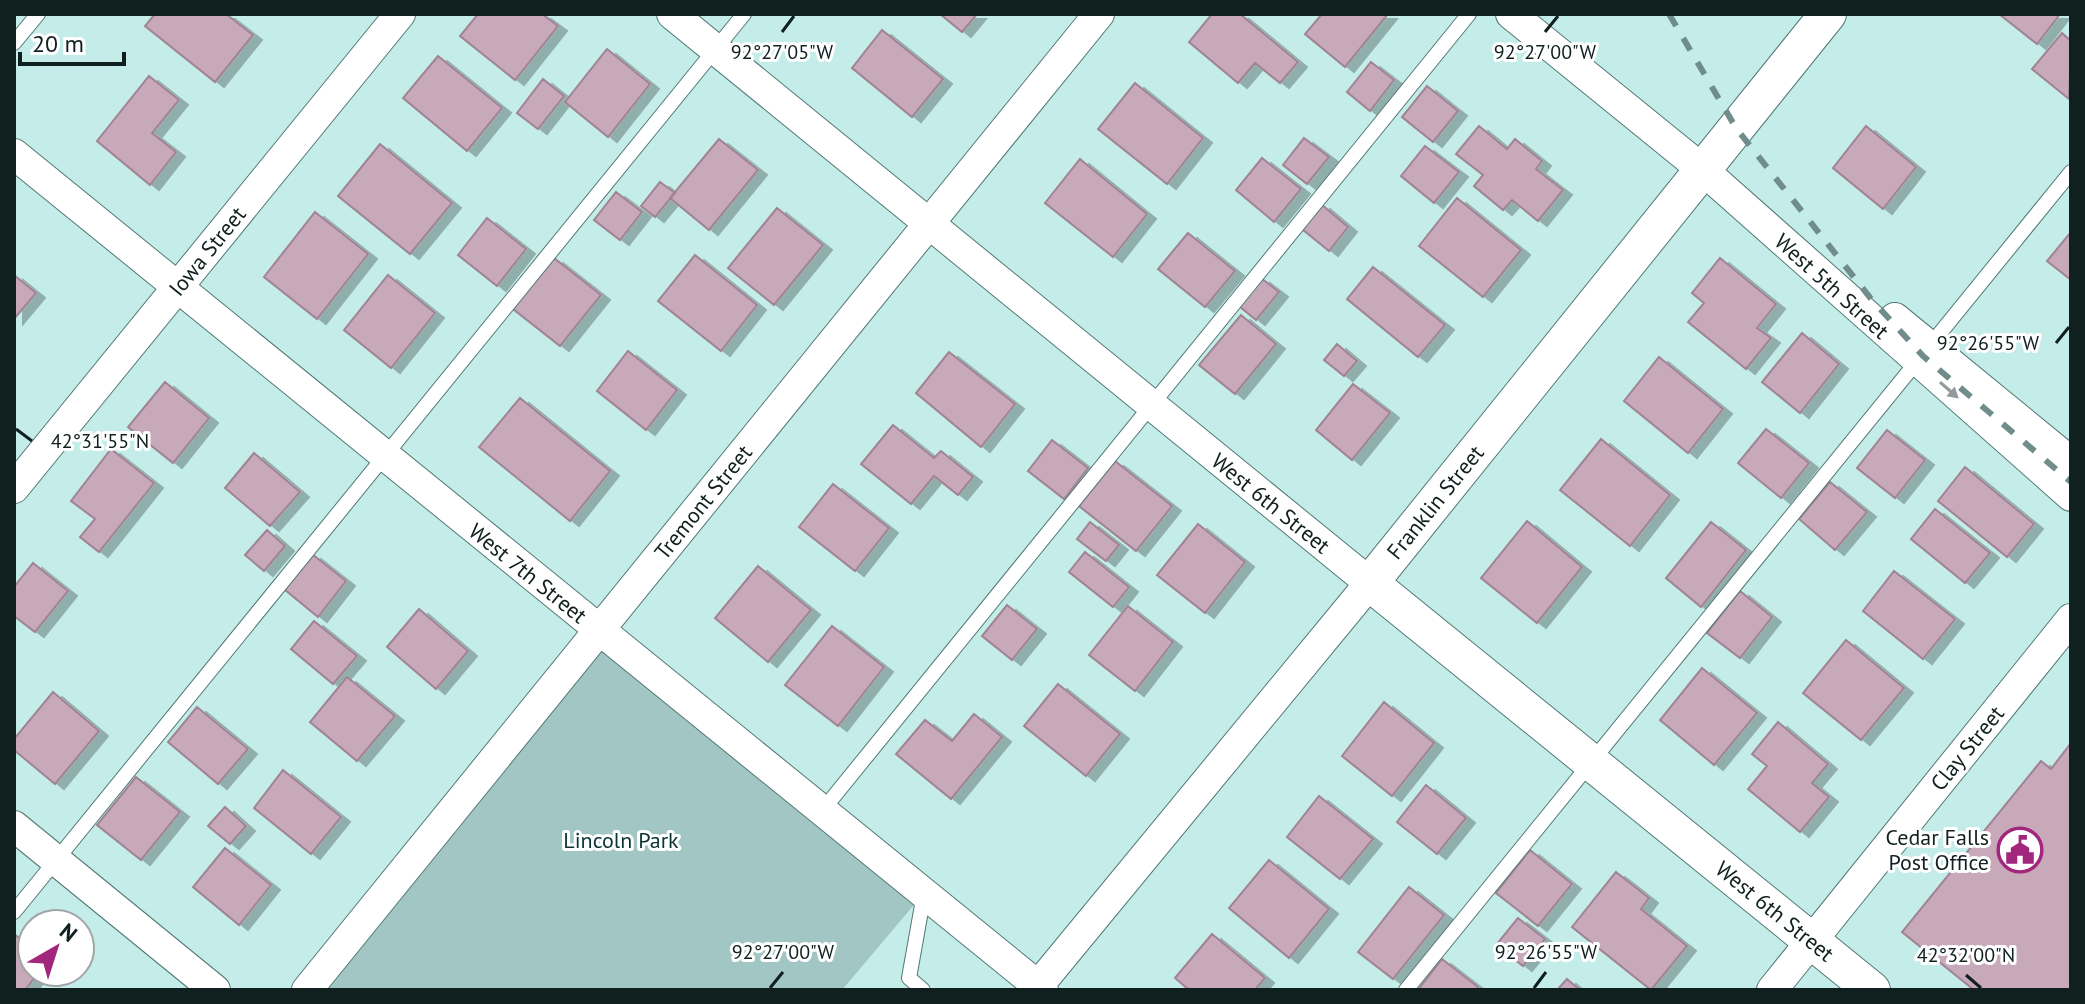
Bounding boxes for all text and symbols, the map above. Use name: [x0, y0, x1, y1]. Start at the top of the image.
scale bar: [20, 16, 124, 66]
text: 20 m: [32, 28, 84, 59]
text: 92°27'05"W: [731, 39, 834, 65]
text: 92°27'00"W: [1494, 39, 1597, 65]
street label: Iowa Street: [162, 200, 252, 301]
street label: West 5th Street: [1769, 227, 1896, 345]
text: 92°26'55"W: [1937, 330, 2040, 356]
one-way arrow: [1939, 381, 1959, 398]
text: 42°31'55"N: [51, 428, 149, 454]
street label: Tremont Street: [648, 438, 758, 565]
street label: Franklin Street: [1380, 439, 1490, 565]
street label: West 6th Street: [1206, 447, 1336, 560]
street label: West 7th Street: [463, 517, 593, 630]
street label: Clay Street: [1924, 699, 2010, 796]
place label: Cedar Falls Post Office: [1886, 823, 1989, 876]
park label: Lincoln Park: [563, 826, 679, 854]
public building icon: Cedar Falls Post Office: [1996, 826, 2044, 874]
street label: West 6th Street: [1710, 855, 1840, 968]
north arrow: [16, 908, 96, 988]
text: N: [54, 917, 83, 948]
text: 92°27'00"W: [732, 939, 835, 965]
text: 92°26'55"W: [1495, 939, 1598, 965]
text: 42°32'00"N: [1917, 942, 2015, 968]

